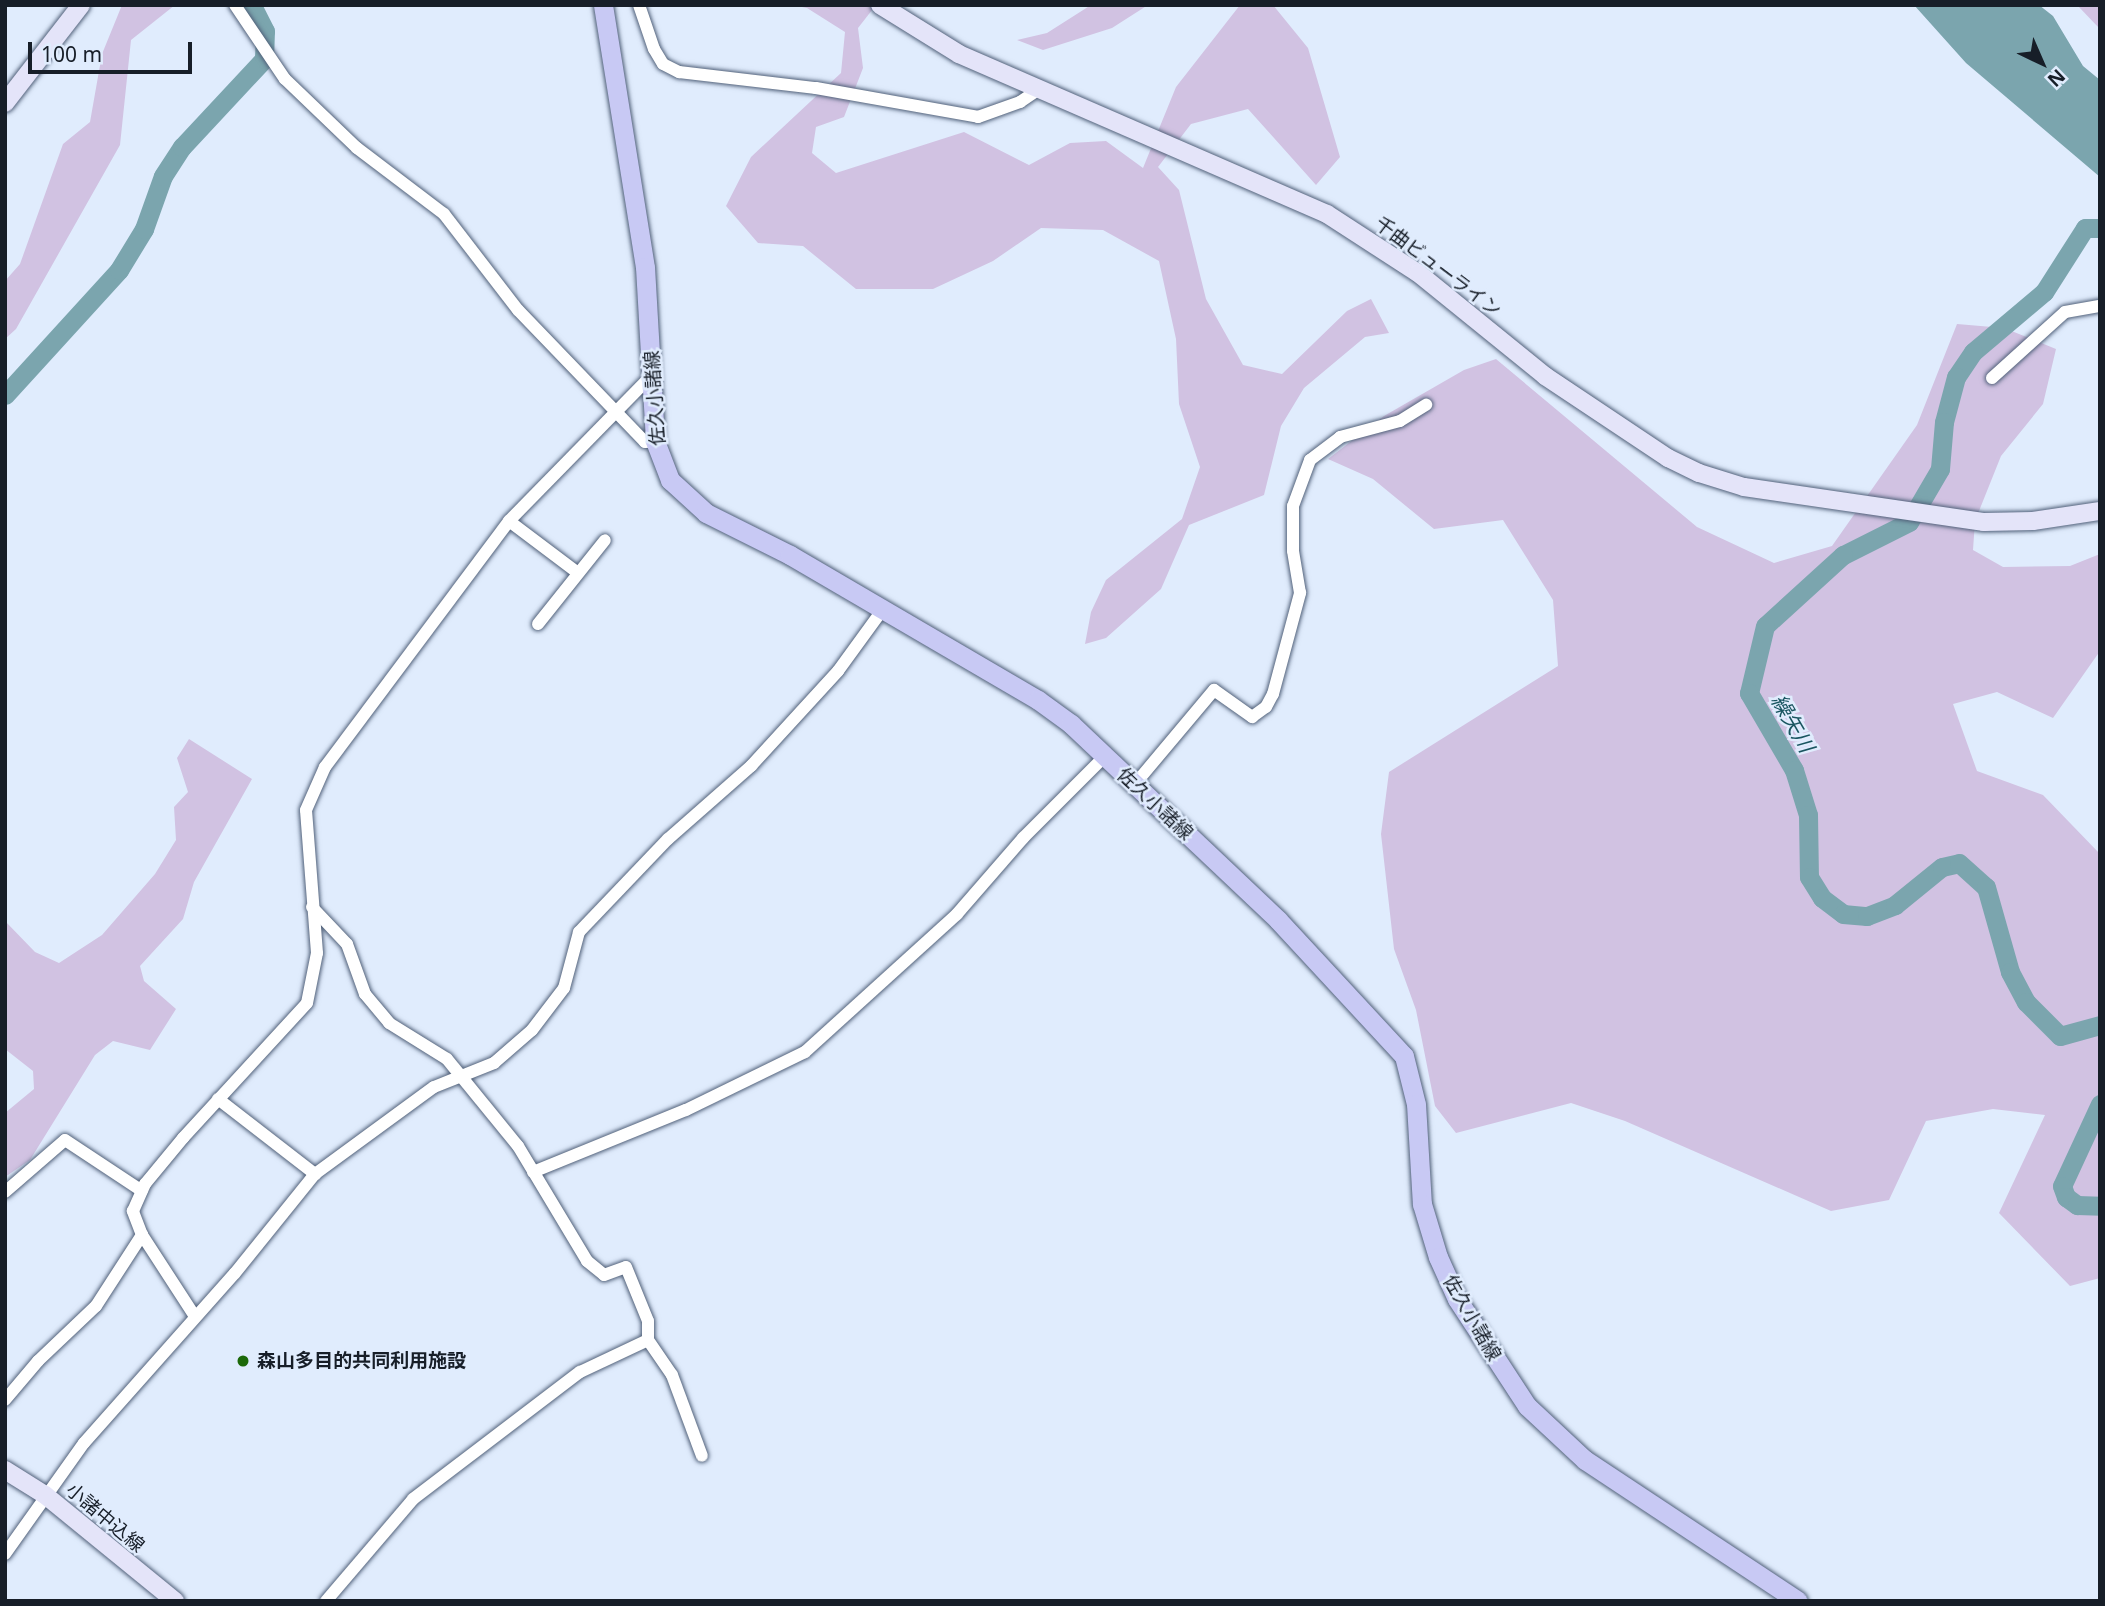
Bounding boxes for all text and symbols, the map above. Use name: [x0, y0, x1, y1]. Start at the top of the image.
scale bar: [32, 28, 196, 72]
north arrow: [2007, 28, 2077, 98]
text: 100 m: [41, 40, 102, 68]
text: N: [2042, 63, 2071, 93]
street label: 千曲ビューライン: [1370, 212, 1506, 322]
street label: 佐久小諸線: [640, 350, 670, 446]
water label: 繰矢川: [1766, 689, 1820, 757]
street label: 佐久小諸線: [1112, 763, 1198, 845]
street label: 佐久小諸線: [1438, 1271, 1506, 1365]
place label: 森山多目的共同利用施設: [257, 1350, 466, 1372]
marker: 森山多目的共同利用施設: [235, 1353, 251, 1369]
street label: 小諸中込線: [61, 1479, 149, 1557]

